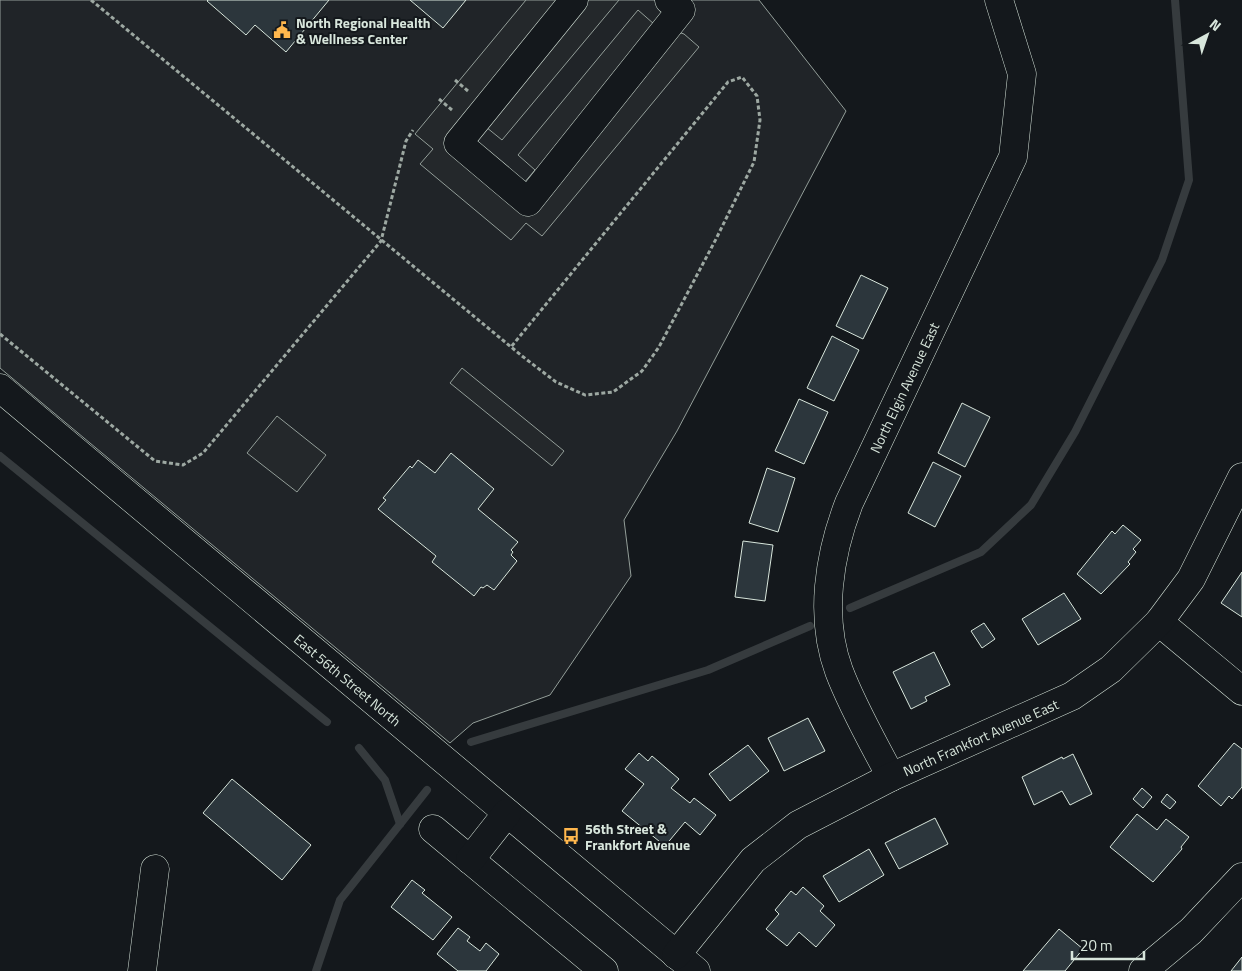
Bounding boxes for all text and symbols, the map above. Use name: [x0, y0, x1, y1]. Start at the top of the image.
north arrow: [1182, 10, 1232, 60]
place label: North Regional Health & Wellness Center: [296, 12, 431, 49]
text: N: [1205, 13, 1226, 36]
public building icon: North Regional Health & Wellness Center: [272, 20, 292, 40]
street label: North Elgin Avenue East: [864, 319, 944, 456]
street label: East 56th Street North: [290, 628, 406, 731]
street label: North Frankfort Avenue East: [899, 693, 1062, 781]
place label: 56th Street & Frankfort Avenue: [585, 818, 690, 855]
bus stop icon: 56th Street & Frankfort Avenue: [561, 826, 581, 846]
scale bar: [1072, 928, 1144, 960]
text: 20 m: [1080, 934, 1113, 957]

